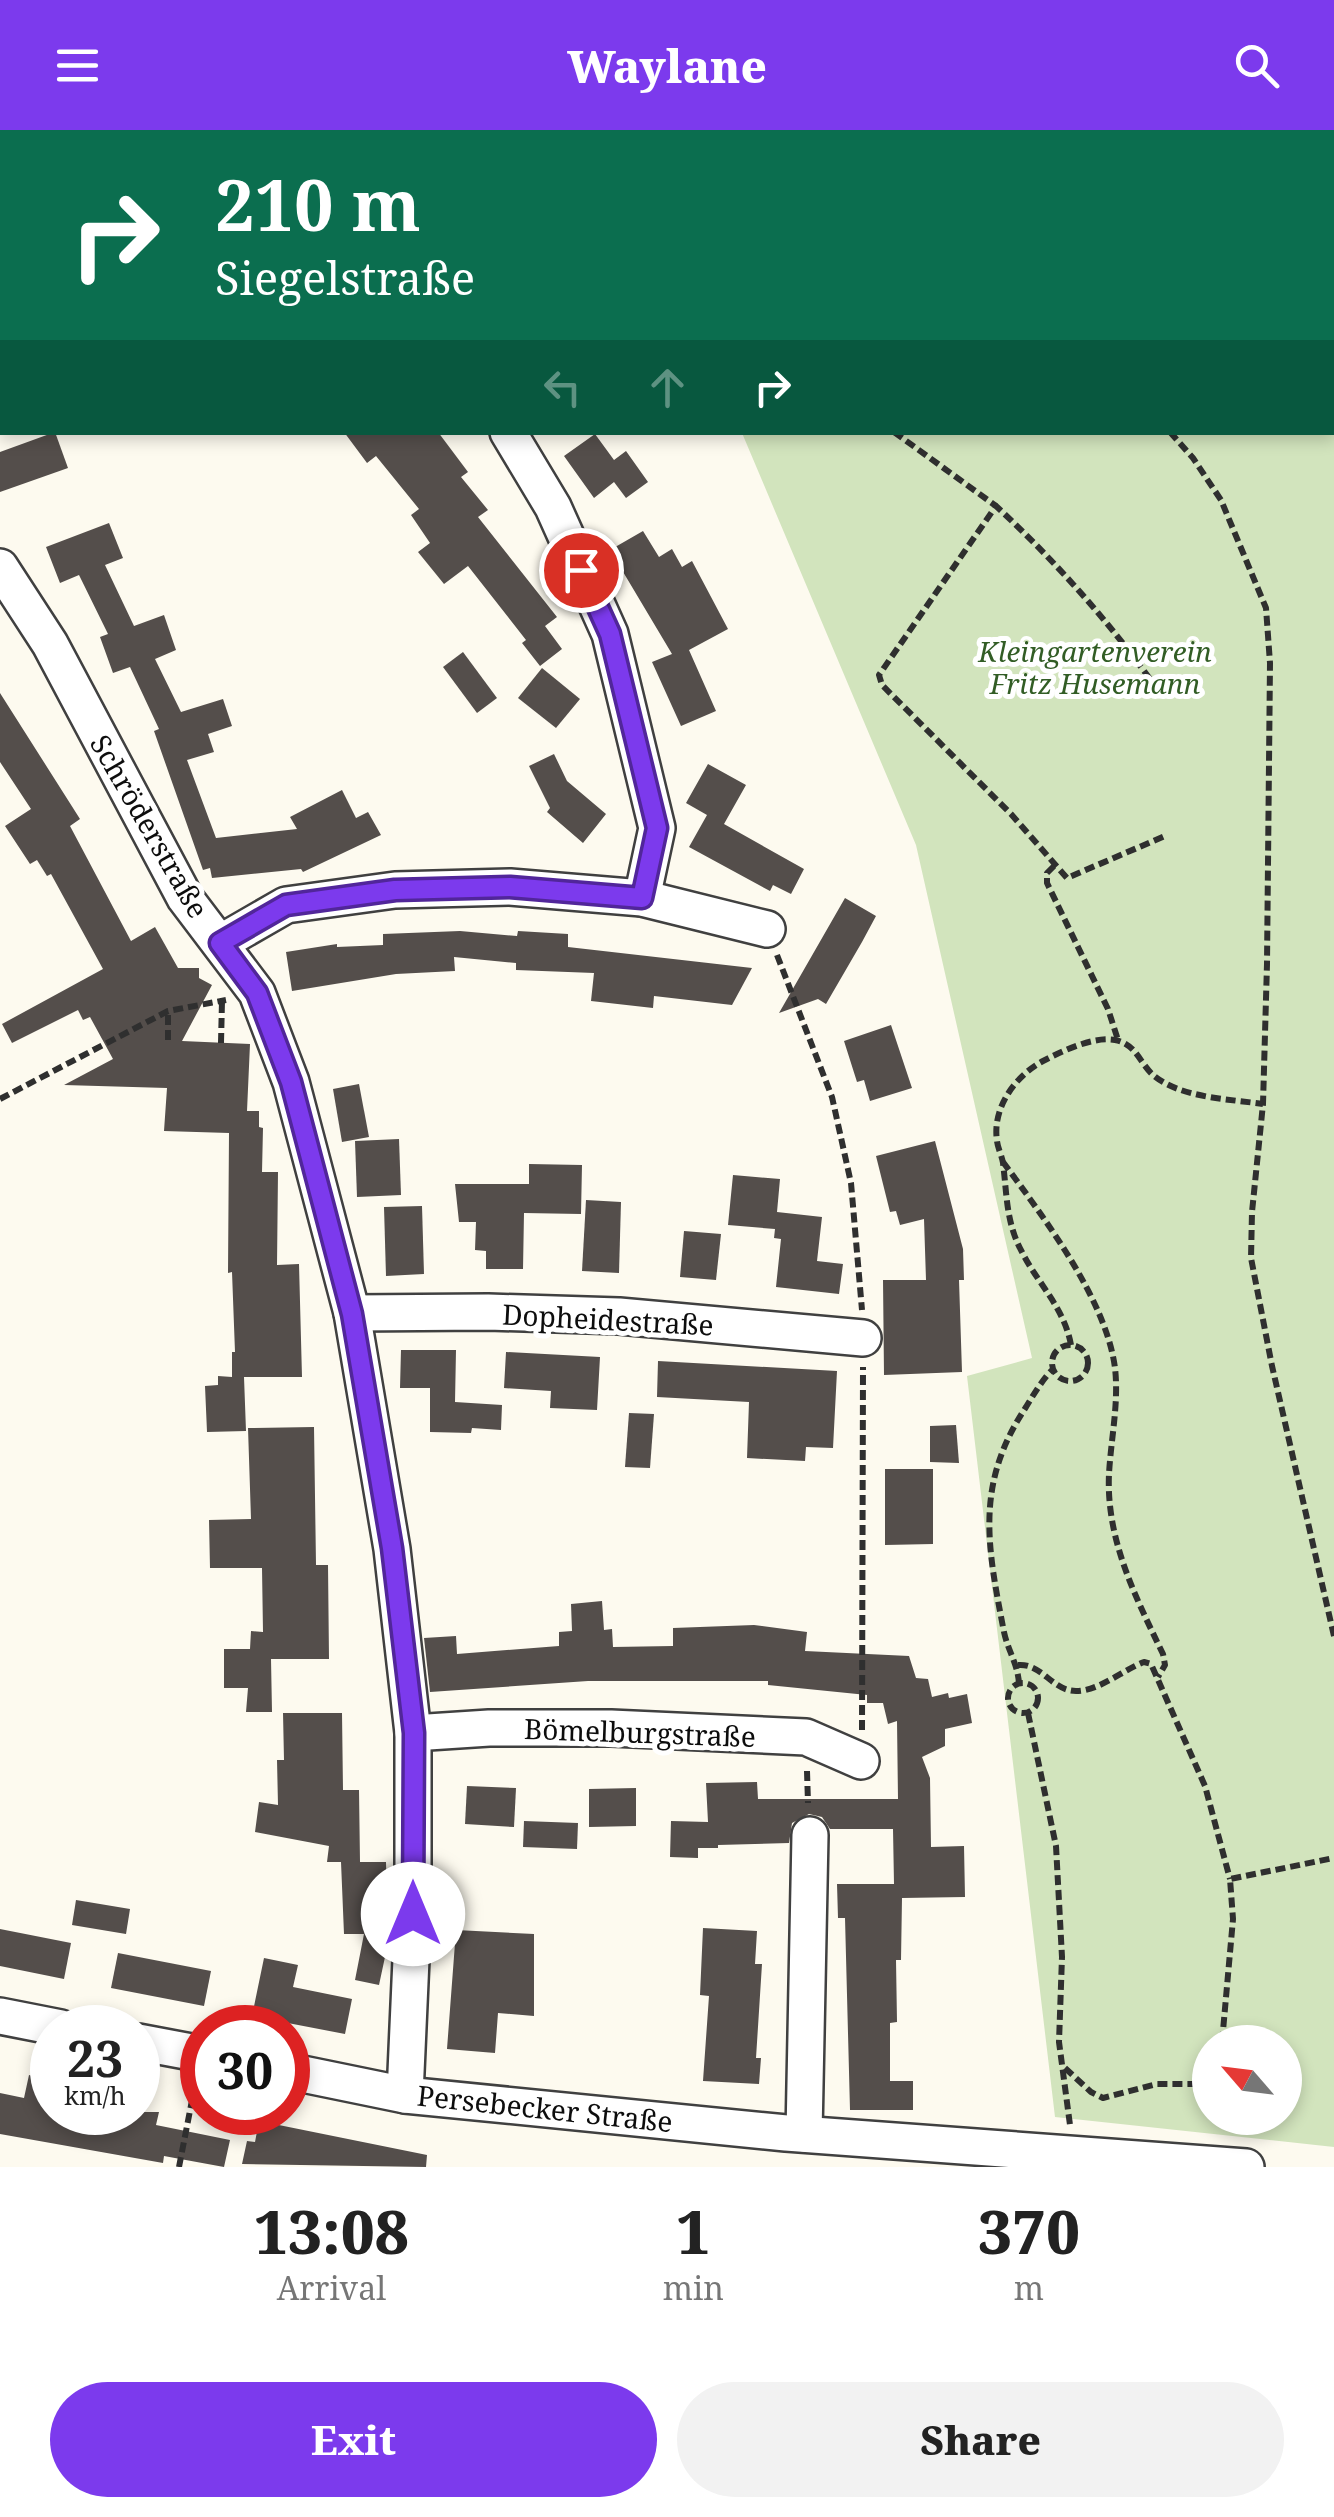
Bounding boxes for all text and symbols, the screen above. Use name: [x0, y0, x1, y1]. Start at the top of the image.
text: Waylane: [567, 35, 767, 96]
icon: menu: [50, 38, 105, 93]
icon: search: [1229, 38, 1284, 93]
text: 210 m: [215, 156, 421, 252]
icon: right: [50, 170, 180, 300]
text: Siegelstraße: [215, 247, 475, 308]
icon: left: [535, 360, 590, 415]
icon: ahead: [640, 360, 695, 415]
icon: right: [745, 360, 800, 415]
pin: [539, 528, 624, 613]
icon: arrive: [554, 543, 609, 598]
park label: Kleingartenverein Fritz Husemann: [977, 632, 1212, 702]
street label: Schröderstraße: [82, 728, 218, 924]
street label: Dopheidestraße: [501, 1294, 715, 1344]
street label: Bömelburgstraße: [524, 1709, 756, 1755]
position arrow: [361, 1862, 465, 1966]
speed limit sign: 30: [180, 2005, 310, 2135]
text: 23: [67, 2024, 123, 2092]
north arrow: [1192, 2025, 1302, 2135]
map controls: [1192, 2025, 1302, 2135]
street label: Persebecker Straße: [415, 2076, 675, 2140]
text: km/h: [64, 2078, 126, 2112]
text: 13:08: [254, 2190, 409, 2272]
text: 1: [676, 2190, 710, 2272]
text: 370: [978, 2190, 1080, 2272]
text: Arrival: [277, 2266, 386, 2309]
text: min: [663, 2266, 724, 2309]
text: m: [1014, 2266, 1044, 2309]
button: Exit: [50, 2382, 657, 2497]
button: Share: [677, 2382, 1284, 2497]

